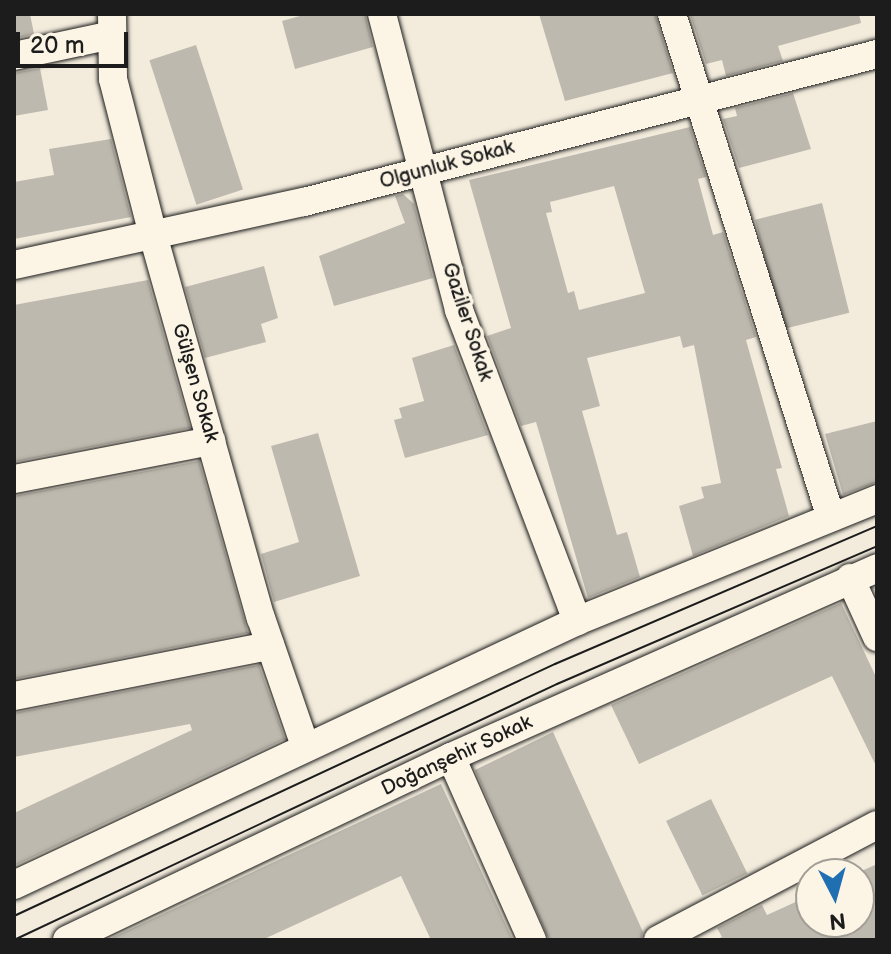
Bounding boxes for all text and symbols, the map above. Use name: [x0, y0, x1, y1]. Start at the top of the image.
scale bar: [20, 16, 132, 66]
text: 20 m: [30, 31, 85, 60]
street label: Olgunluk Sokak: [377, 136, 517, 194]
street label: Gaziler Sokak: [437, 260, 497, 384]
street label: Gülşen Sokak: [166, 320, 224, 446]
street label: Doğanşehir Sokak: [378, 710, 536, 802]
north arrow: [795, 858, 875, 938]
text: N: [828, 906, 847, 935]

